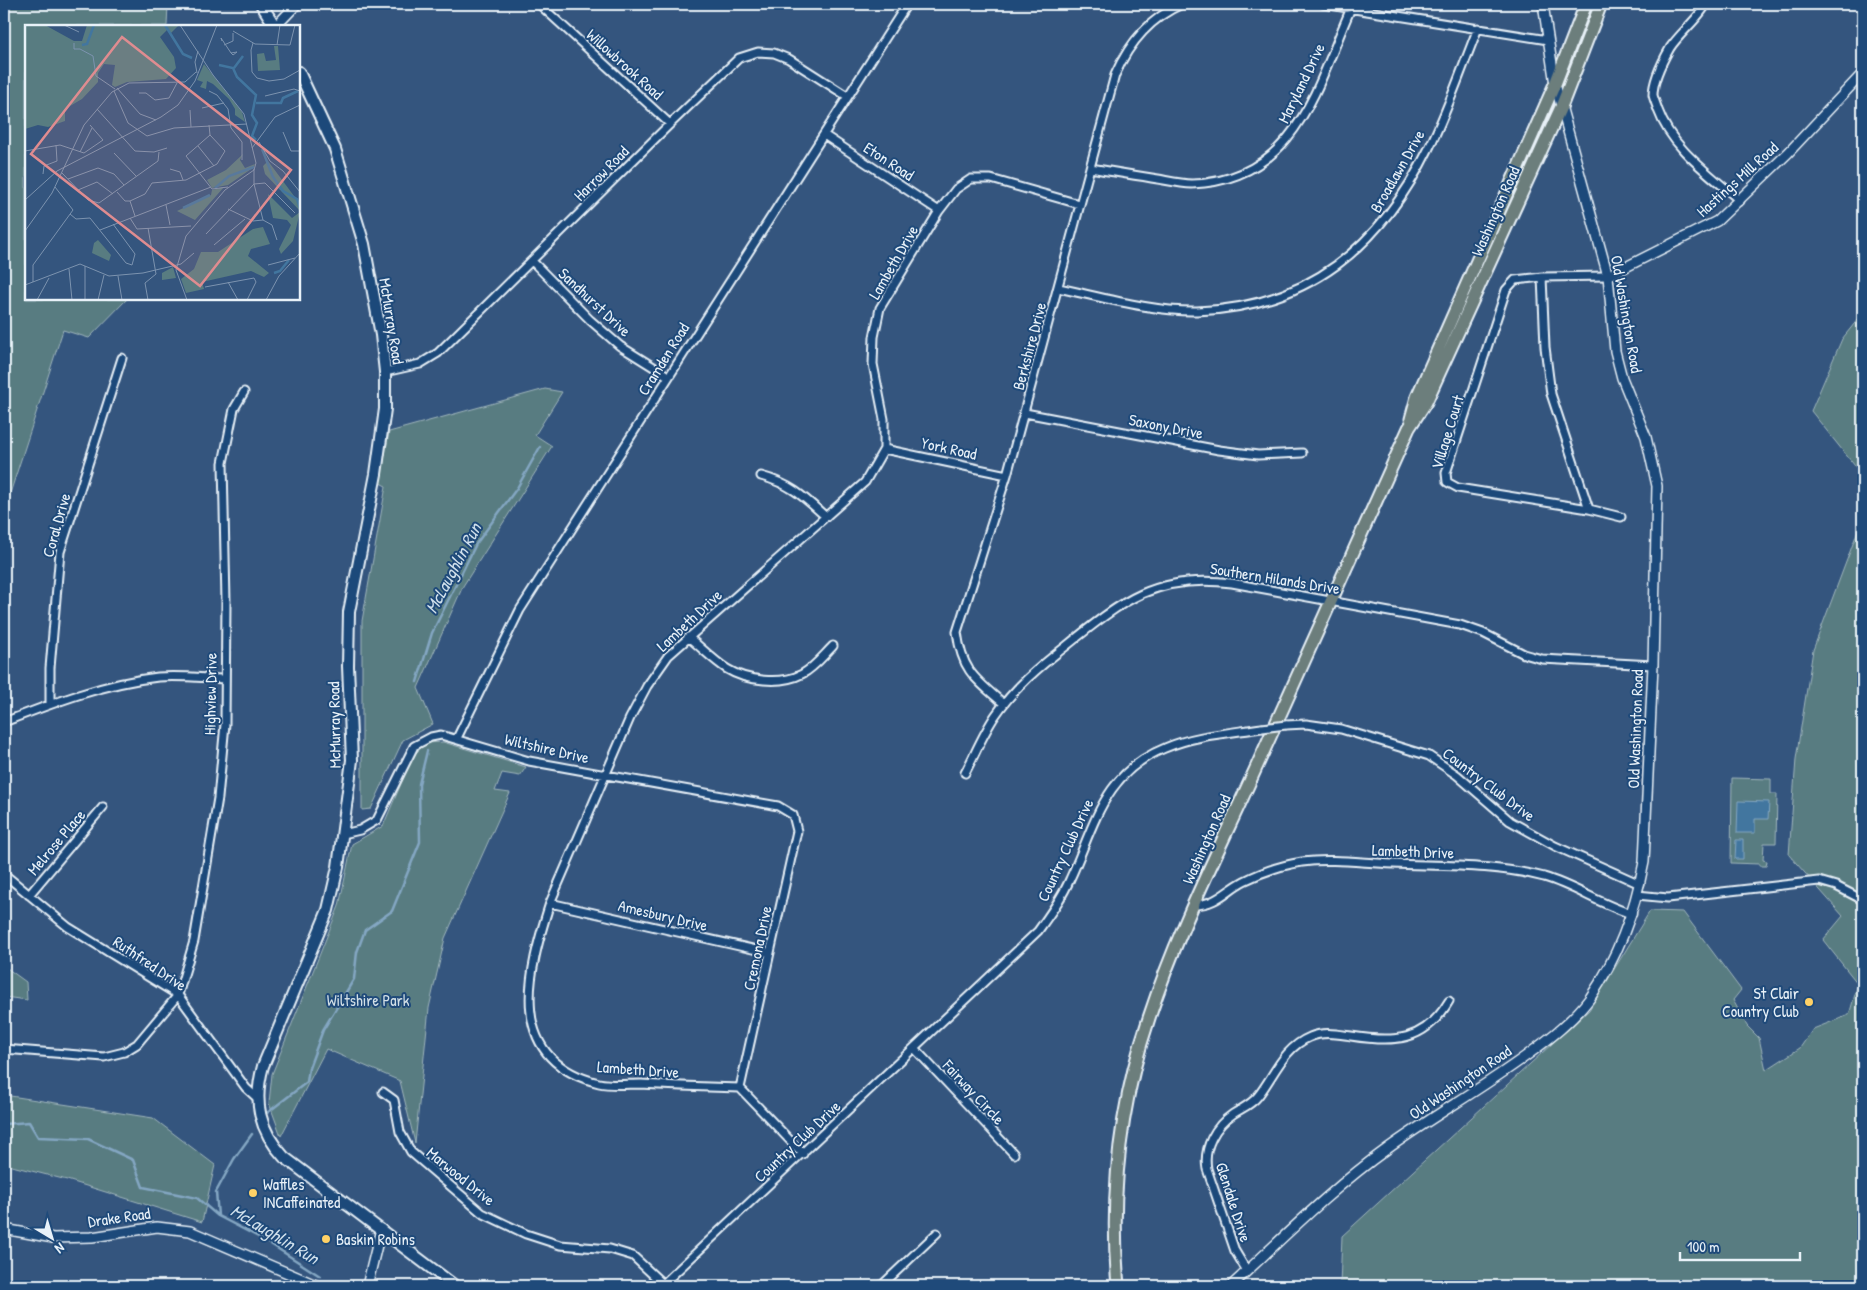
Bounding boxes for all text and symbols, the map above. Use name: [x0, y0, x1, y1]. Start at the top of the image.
street label: Willowbrook Road: [582, 24, 668, 104]
inset map: [25, 25, 300, 300]
street label: Maryland Drive: [1272, 39, 1330, 127]
street label: Broadlawn Drive: [1364, 125, 1430, 216]
street label: Eton Road: [859, 136, 919, 186]
street label: Hastings Mill Road: [1691, 136, 1783, 222]
street label: Harrow Road: [569, 141, 633, 205]
street label: Washington Road: [1465, 163, 1525, 259]
street label: Lambeth Drive: [863, 220, 923, 303]
street label: Old Washington Road: [1606, 253, 1648, 375]
street label: Sandhurst Drive: [554, 263, 637, 342]
street label: McMurray Road: [374, 276, 410, 366]
street label: Berkshire Drive: [1007, 299, 1051, 392]
street label: Cramden Road: [632, 318, 694, 400]
street label: Village Court: [1425, 392, 1469, 472]
street label: Saxony Drive: [1127, 408, 1206, 444]
street label: York Road: [919, 431, 979, 465]
street label: Coral Drive: [36, 490, 76, 560]
water label: McLaughlin Run: [419, 517, 488, 617]
street label: Southern Hilands Drive: [1209, 557, 1342, 599]
street label: Lambeth Drive: [651, 584, 727, 656]
street label: Highview Drive: [198, 652, 222, 735]
street label: Old Washington Road: [1622, 669, 1648, 789]
street label: McMurray Road: [322, 681, 346, 769]
street label: Wiltshire Drive: [503, 728, 592, 769]
street label: Country Club Drive: [1438, 742, 1540, 826]
street label: Washington Road: [1176, 791, 1236, 887]
street label: Country Club Drive: [1032, 795, 1099, 905]
street label: Melrose Place: [22, 804, 90, 880]
street label: Lambeth Drive: [1372, 839, 1455, 863]
street label: Amesbury Drive: [616, 894, 710, 936]
street label: Cremona Drive: [737, 903, 777, 992]
street label: Ruthfred Drive: [109, 930, 192, 996]
place label: St Clair Country Club: [1722, 982, 1799, 1022]
park label: Wiltshire Park: [327, 989, 410, 1011]
marker: St Clair Country Club: [1803, 996, 1815, 1008]
street label: Old Washington Road: [1404, 1040, 1516, 1124]
street label: Fairway Circle: [937, 1054, 1010, 1130]
street label: Lambeth Drive: [596, 1055, 680, 1083]
street label: Country Club Drive: [749, 1095, 845, 1187]
street label: Marwood Drive: [422, 1142, 500, 1211]
street label: Glendale Drive: [1211, 1159, 1257, 1245]
place label: Waffles INCaffeinated: [263, 1173, 340, 1213]
marker: Waffles INCaffeinated: [247, 1187, 259, 1199]
water label: McLaughlin Run: [226, 1198, 325, 1271]
street label: Drake Road: [86, 1202, 152, 1232]
north arrow: [28, 1212, 78, 1262]
place label: Baskin Robins: [336, 1228, 415, 1250]
scale bar: [1680, 1230, 1800, 1262]
marker: Baskin Robins: [320, 1233, 332, 1245]
text: 100 m: [1687, 1236, 1720, 1257]
text: N: [51, 1239, 69, 1259]

